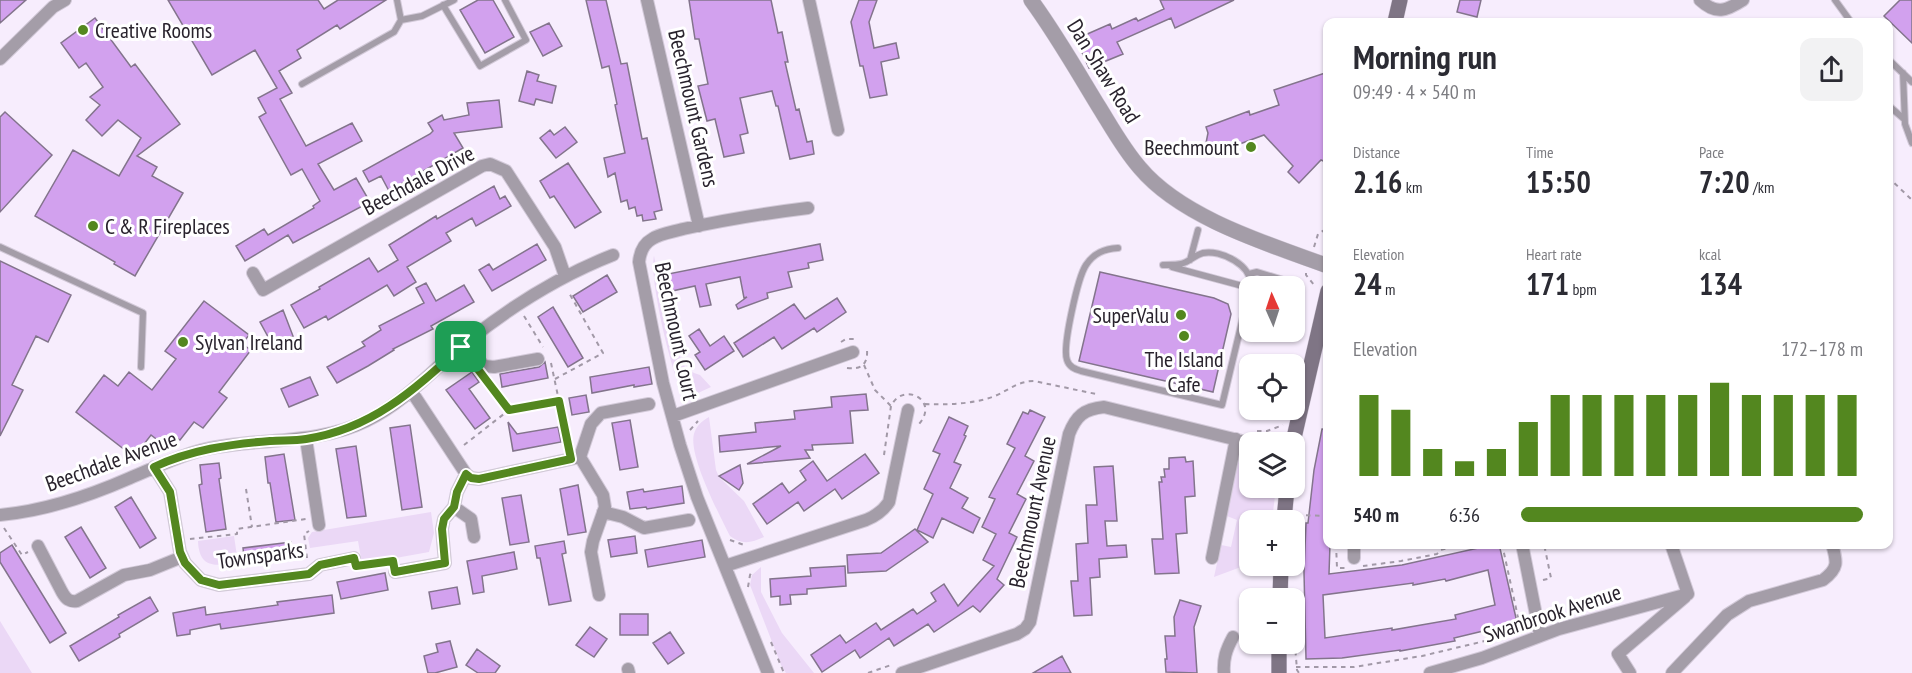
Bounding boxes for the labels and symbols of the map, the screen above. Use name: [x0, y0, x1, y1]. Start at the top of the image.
street label: Dan Shaw Road: [1061, 14, 1147, 128]
place label: Creative Rooms: [95, 16, 212, 44]
marker: Creative Rooms: [76, 23, 90, 37]
street label: Beechmount Gardens: [662, 27, 726, 189]
place label: Beechmount: [1144, 133, 1239, 161]
street label: Beechdale Drive: [357, 139, 479, 221]
marker: Beechmount: [1244, 140, 1258, 154]
place label: C & R Fireplaces: [105, 212, 230, 240]
marker: C & R Fireplaces: [86, 219, 100, 233]
street label: Beechmount Court: [649, 259, 705, 403]
north arrow: [1239, 276, 1305, 342]
place label: SuperValu: [1093, 301, 1169, 329]
marker: SuperValu: [1174, 308, 1188, 322]
pin: [435, 321, 486, 372]
place label: Sylvan Ireland: [195, 328, 303, 356]
marker: The Island Cafe: [1177, 329, 1191, 343]
marker: Sylvan Ireland: [176, 335, 190, 349]
place label: The Island Cafe: [1145, 345, 1223, 398]
street label: Beechdale Avenue: [41, 424, 181, 498]
street label: Beechmount Avenue: [1002, 434, 1062, 590]
street label: Townsparks: [215, 535, 305, 575]
street label: Swanbrook Avenue: [1480, 578, 1624, 648]

